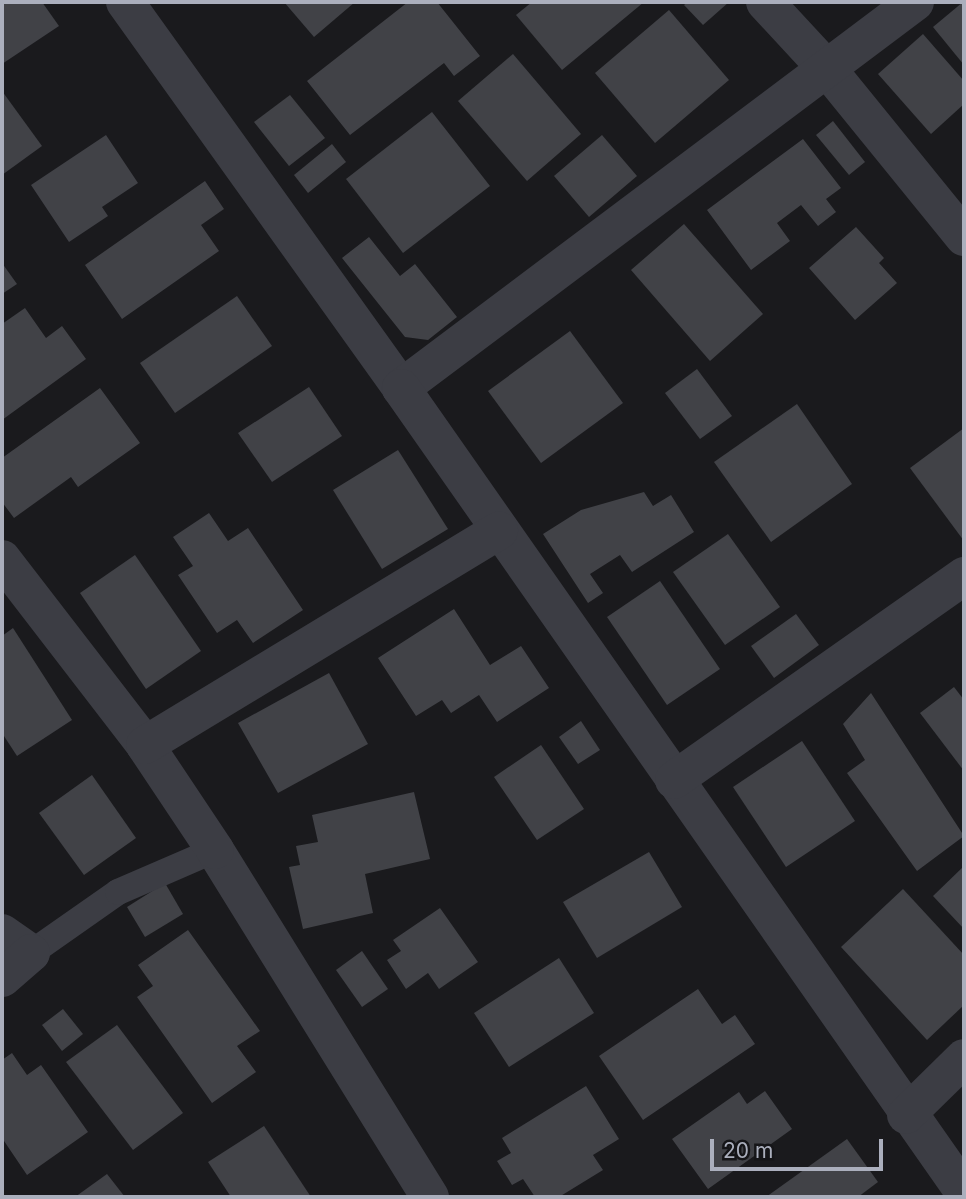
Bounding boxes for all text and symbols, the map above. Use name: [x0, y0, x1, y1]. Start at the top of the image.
scale bar: [714, 1126, 887, 1170]
text: 20 m: [723, 1138, 773, 1163]

